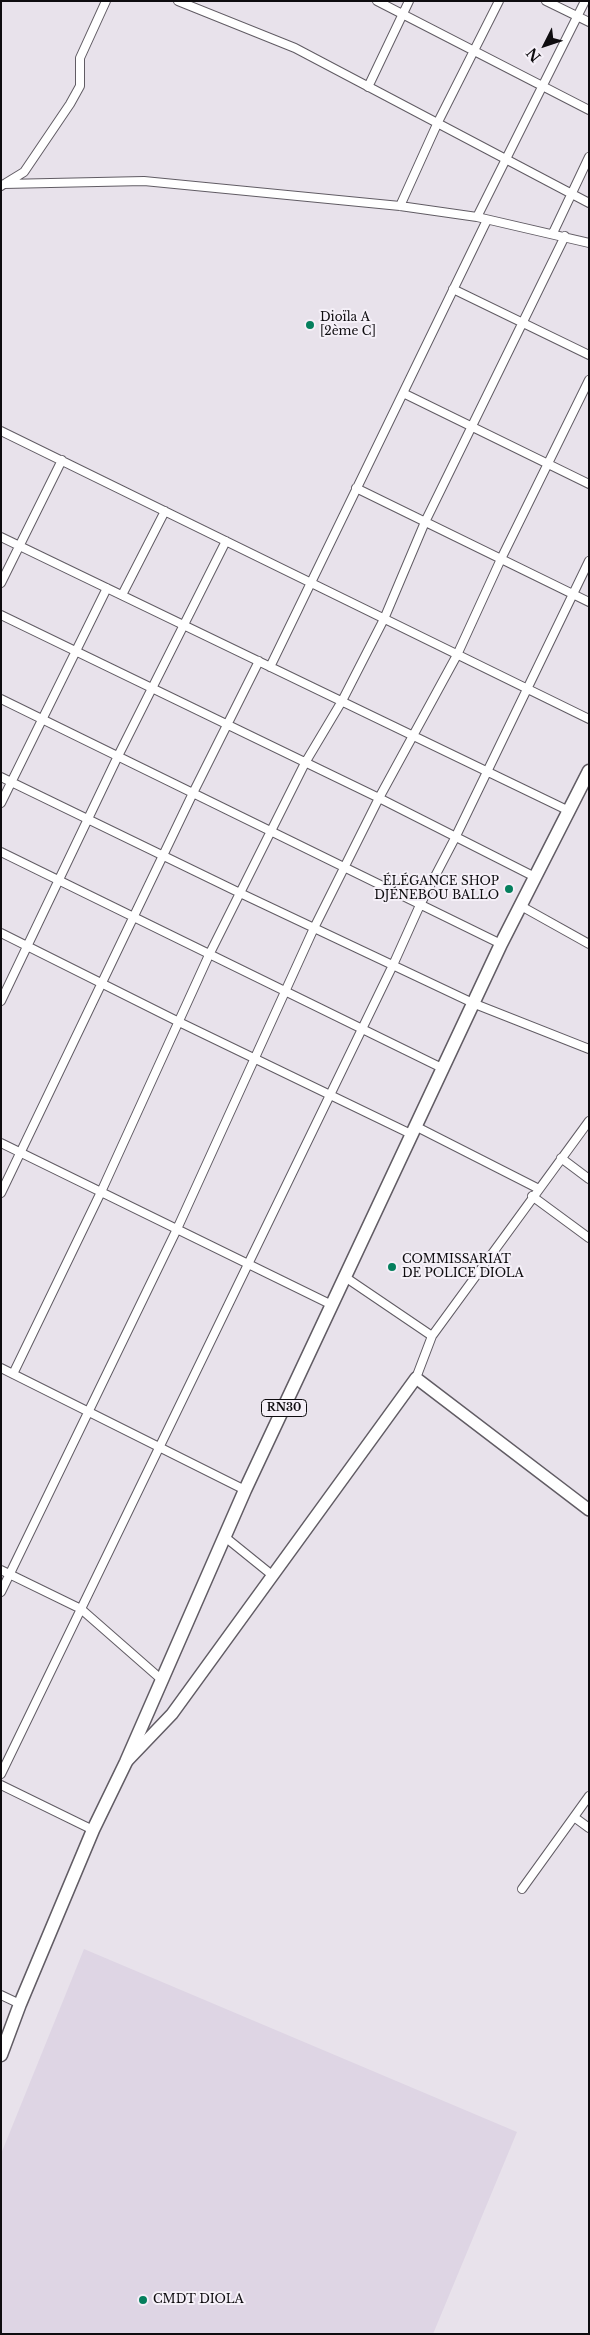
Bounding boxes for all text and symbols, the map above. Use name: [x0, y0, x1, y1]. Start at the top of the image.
north arrow: [520, 20, 570, 70]
text: N: [523, 44, 545, 66]
place label: Dioïla A [2ème C]: [320, 311, 376, 339]
marker: Dioïla A [2ème C]: [304, 319, 316, 331]
place label: ÉLÉGANCE SHOP DJÉNEBOU BALLO: [374, 875, 499, 903]
marker: ÉLÉGANCE SHOP DJÉNEBOU BALLO: [503, 883, 515, 895]
place label: COMMISSARIAT DE POLICE DIOLA: [402, 1253, 524, 1281]
marker: COMMISSARIAT DE POLICE DIOLA: [386, 1261, 398, 1273]
road number: RN30: [262, 1400, 306, 1416]
place label: CMDT DIOLA: [153, 2293, 244, 2307]
marker: CMDT DIOLA: [137, 2294, 149, 2306]

